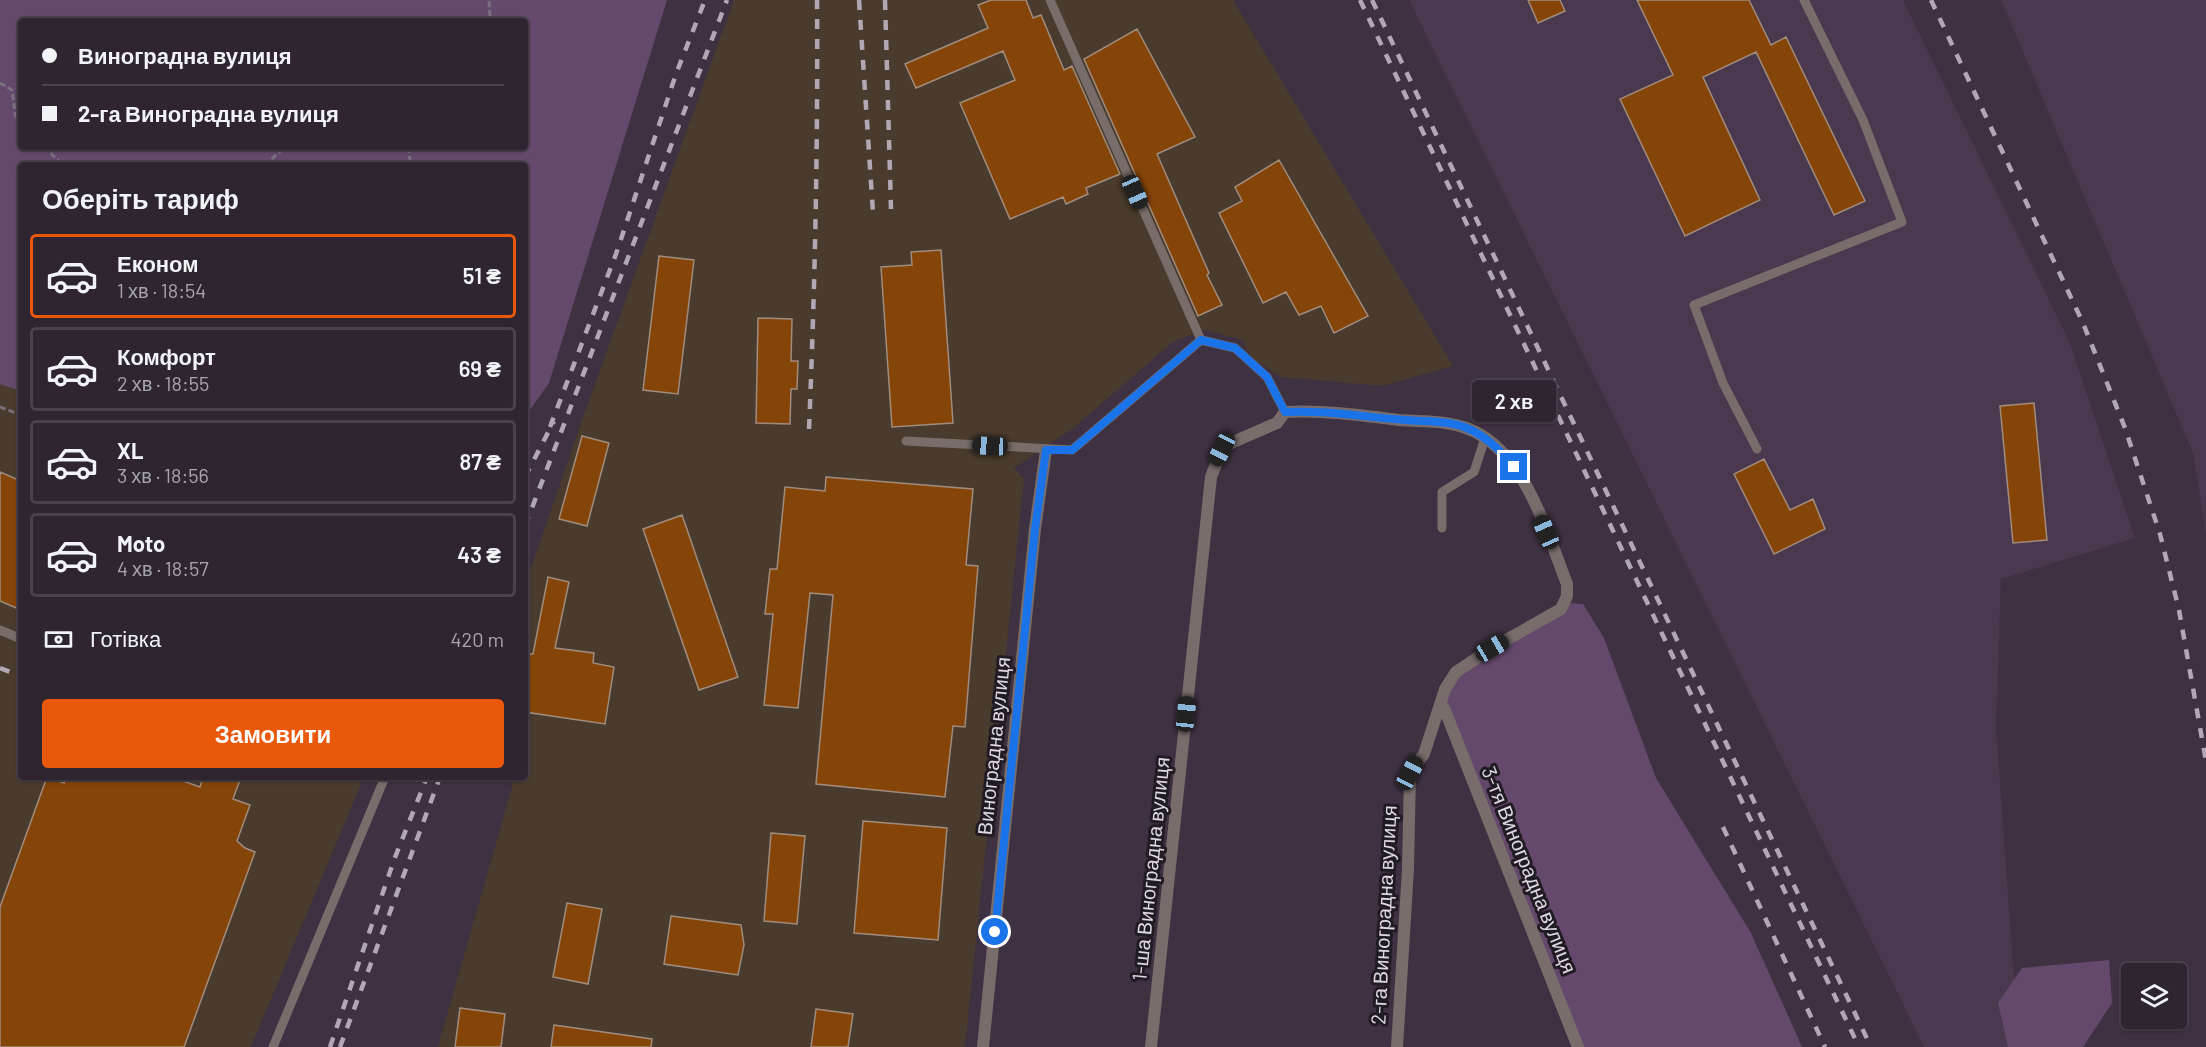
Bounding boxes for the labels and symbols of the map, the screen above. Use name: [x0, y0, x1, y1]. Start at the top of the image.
car: [1119, 172, 1151, 212]
callout: 2 хв: [1472, 380, 1556, 422]
car: [1206, 429, 1238, 469]
car: [972, 436, 1008, 456]
route end: [1500, 453, 1527, 480]
car: [1530, 512, 1562, 552]
car: [1472, 631, 1512, 665]
street label: Виноградна вулиця: [972, 656, 1014, 836]
car: [1175, 695, 1197, 733]
car: [1394, 753, 1426, 793]
street label: 1-ша Виноградна вулиця: [1126, 756, 1174, 982]
street label: 3-тя Виноградна вулиця: [1477, 763, 1582, 977]
street label: 2-га Виноградна вулиця: [1365, 805, 1401, 1025]
route start: [981, 918, 1008, 945]

